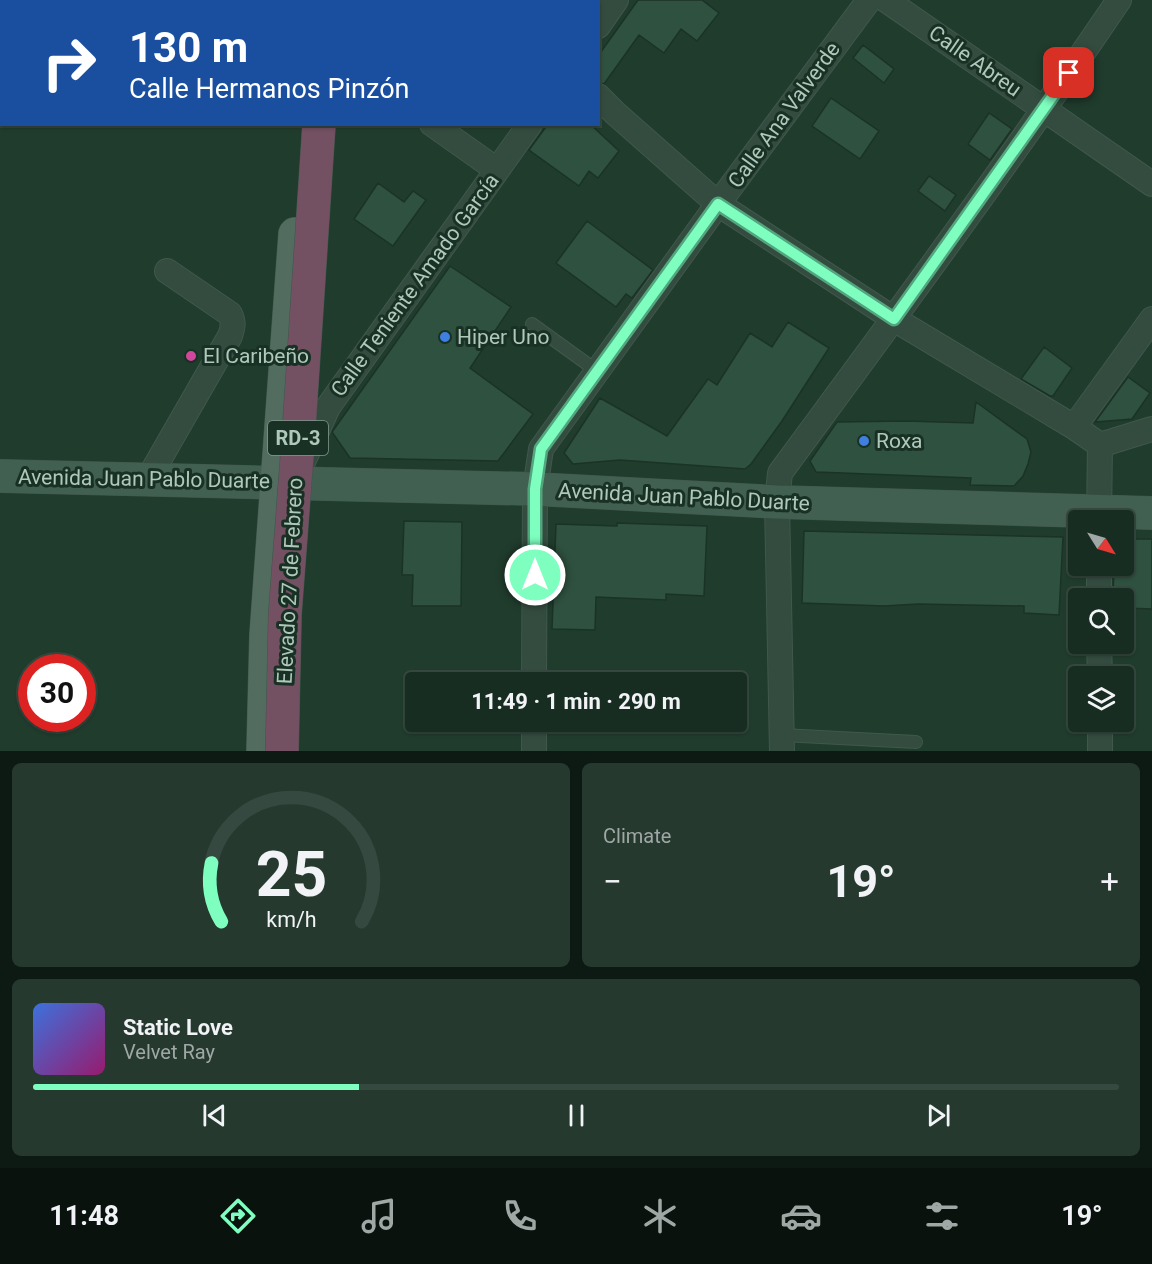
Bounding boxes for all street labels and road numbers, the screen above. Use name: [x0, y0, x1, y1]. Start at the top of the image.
street label: Calle Abreu: [924, 21, 1026, 101]
street label: Calle Ana Valverde: [723, 38, 845, 192]
street label: Calle Teniente Amado García: [326, 169, 504, 401]
road number: RD-3: [268, 421, 328, 455]
street label: Avenida Juan Pablo Duarte: [18, 465, 270, 493]
street label: Elevado 27 de Febrero: [273, 477, 307, 685]
street label: Avenida Juan Pablo Duarte: [558, 478, 810, 516]

